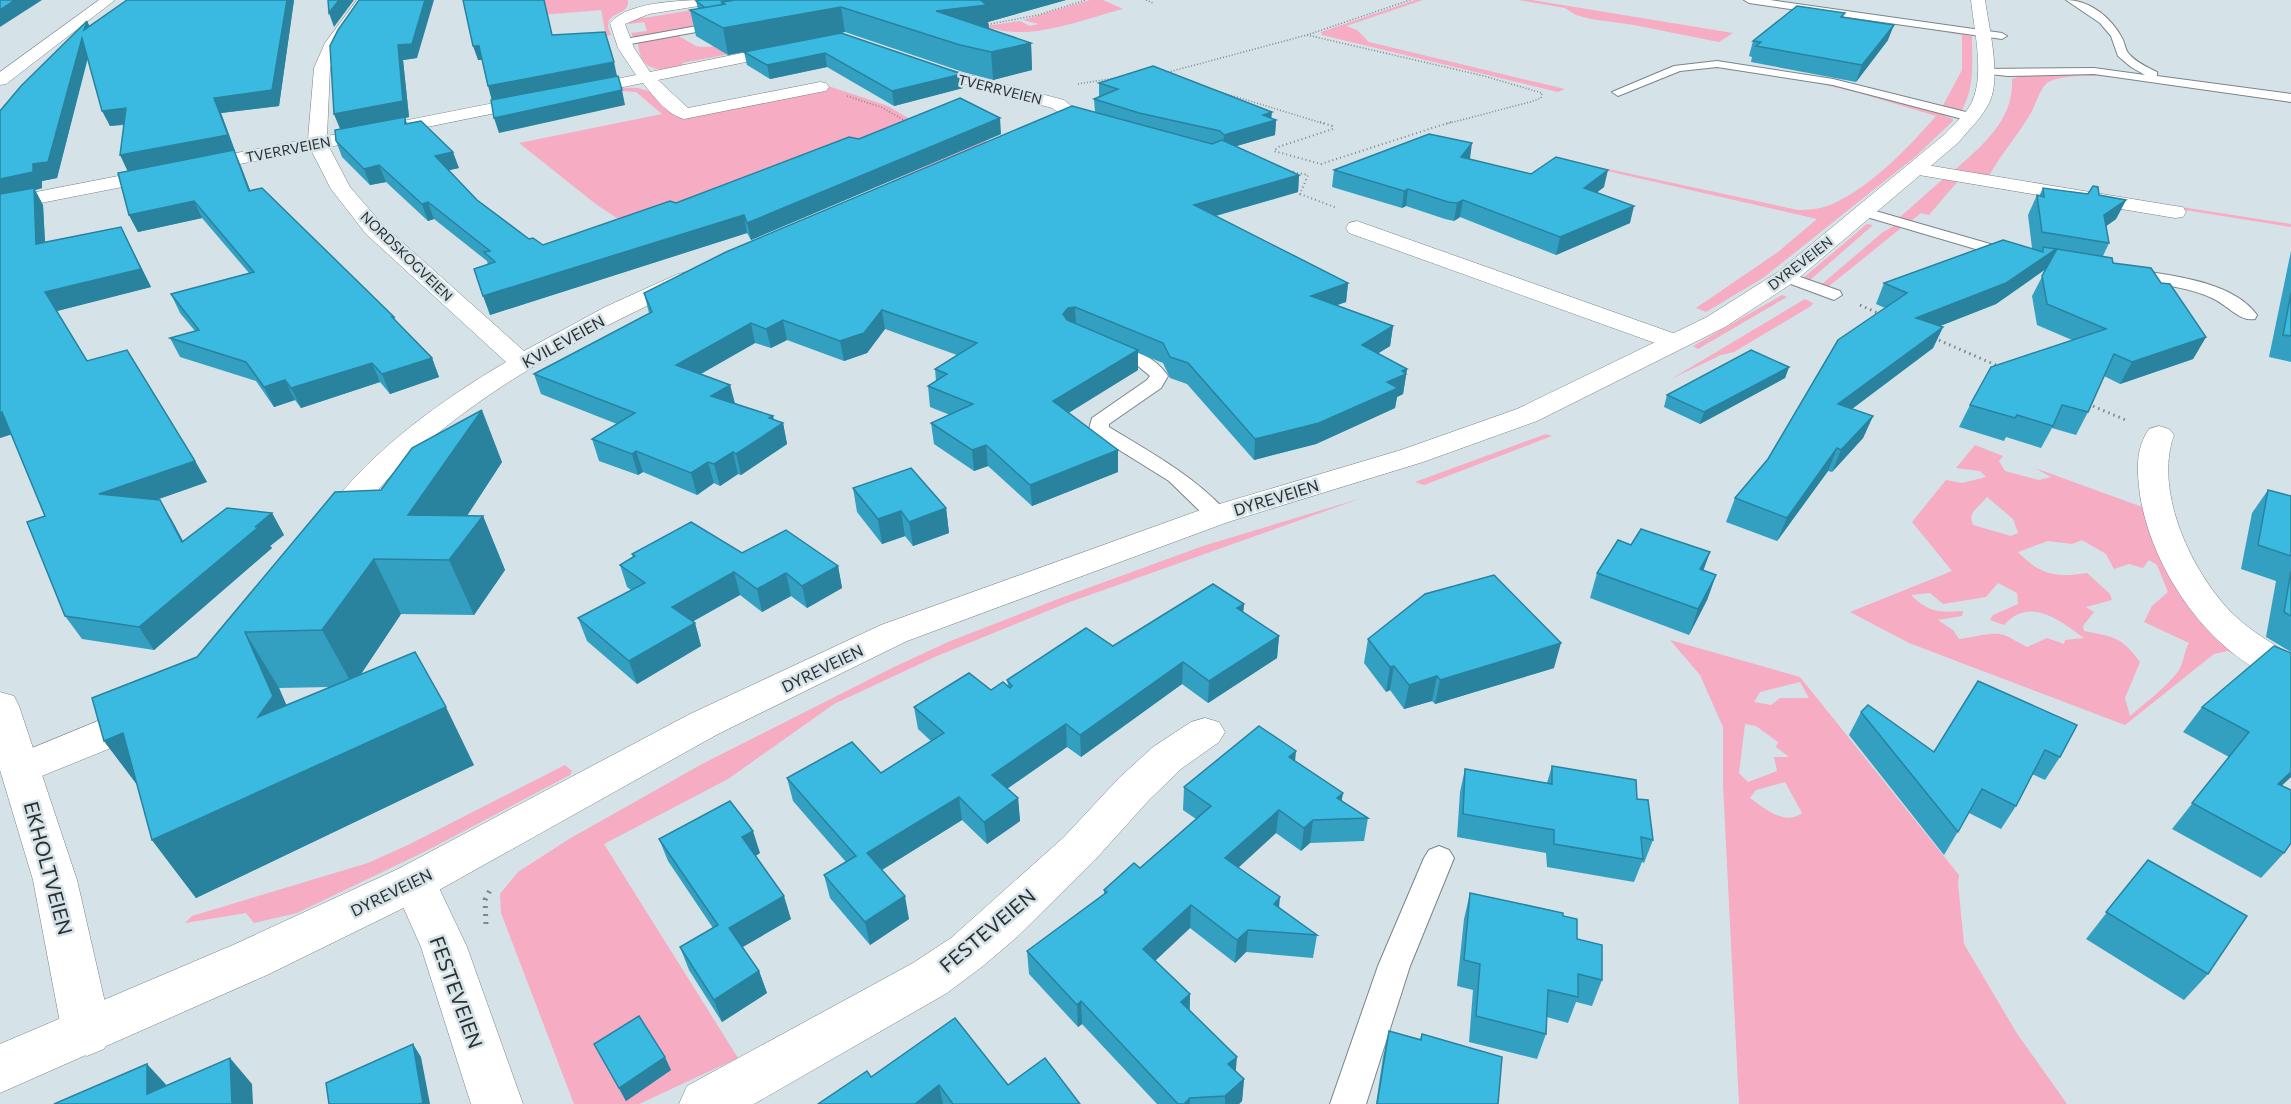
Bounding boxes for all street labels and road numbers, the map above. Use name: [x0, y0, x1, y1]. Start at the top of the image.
street label: TVERRVEIEN: [956, 70, 1044, 108]
street label: TVERRVEIEN: [244, 132, 332, 166]
street label: NORDSKOGVEIEN: [358, 208, 456, 304]
street label: DYREVEIEN: [1764, 233, 1836, 293]
street label: KVILEVEIEN: [518, 311, 608, 371]
street label: DYREVEIEN: [1231, 475, 1321, 519]
street label: DYREVEIEN: [778, 640, 866, 696]
street label: EKHOLTVEIEN: [20, 799, 78, 937]
street label: DYREVEIEN: [347, 864, 435, 920]
street label: FESTEVEIEN: [934, 883, 1040, 977]
street label: FESTEVEIEN: [426, 933, 488, 1051]

